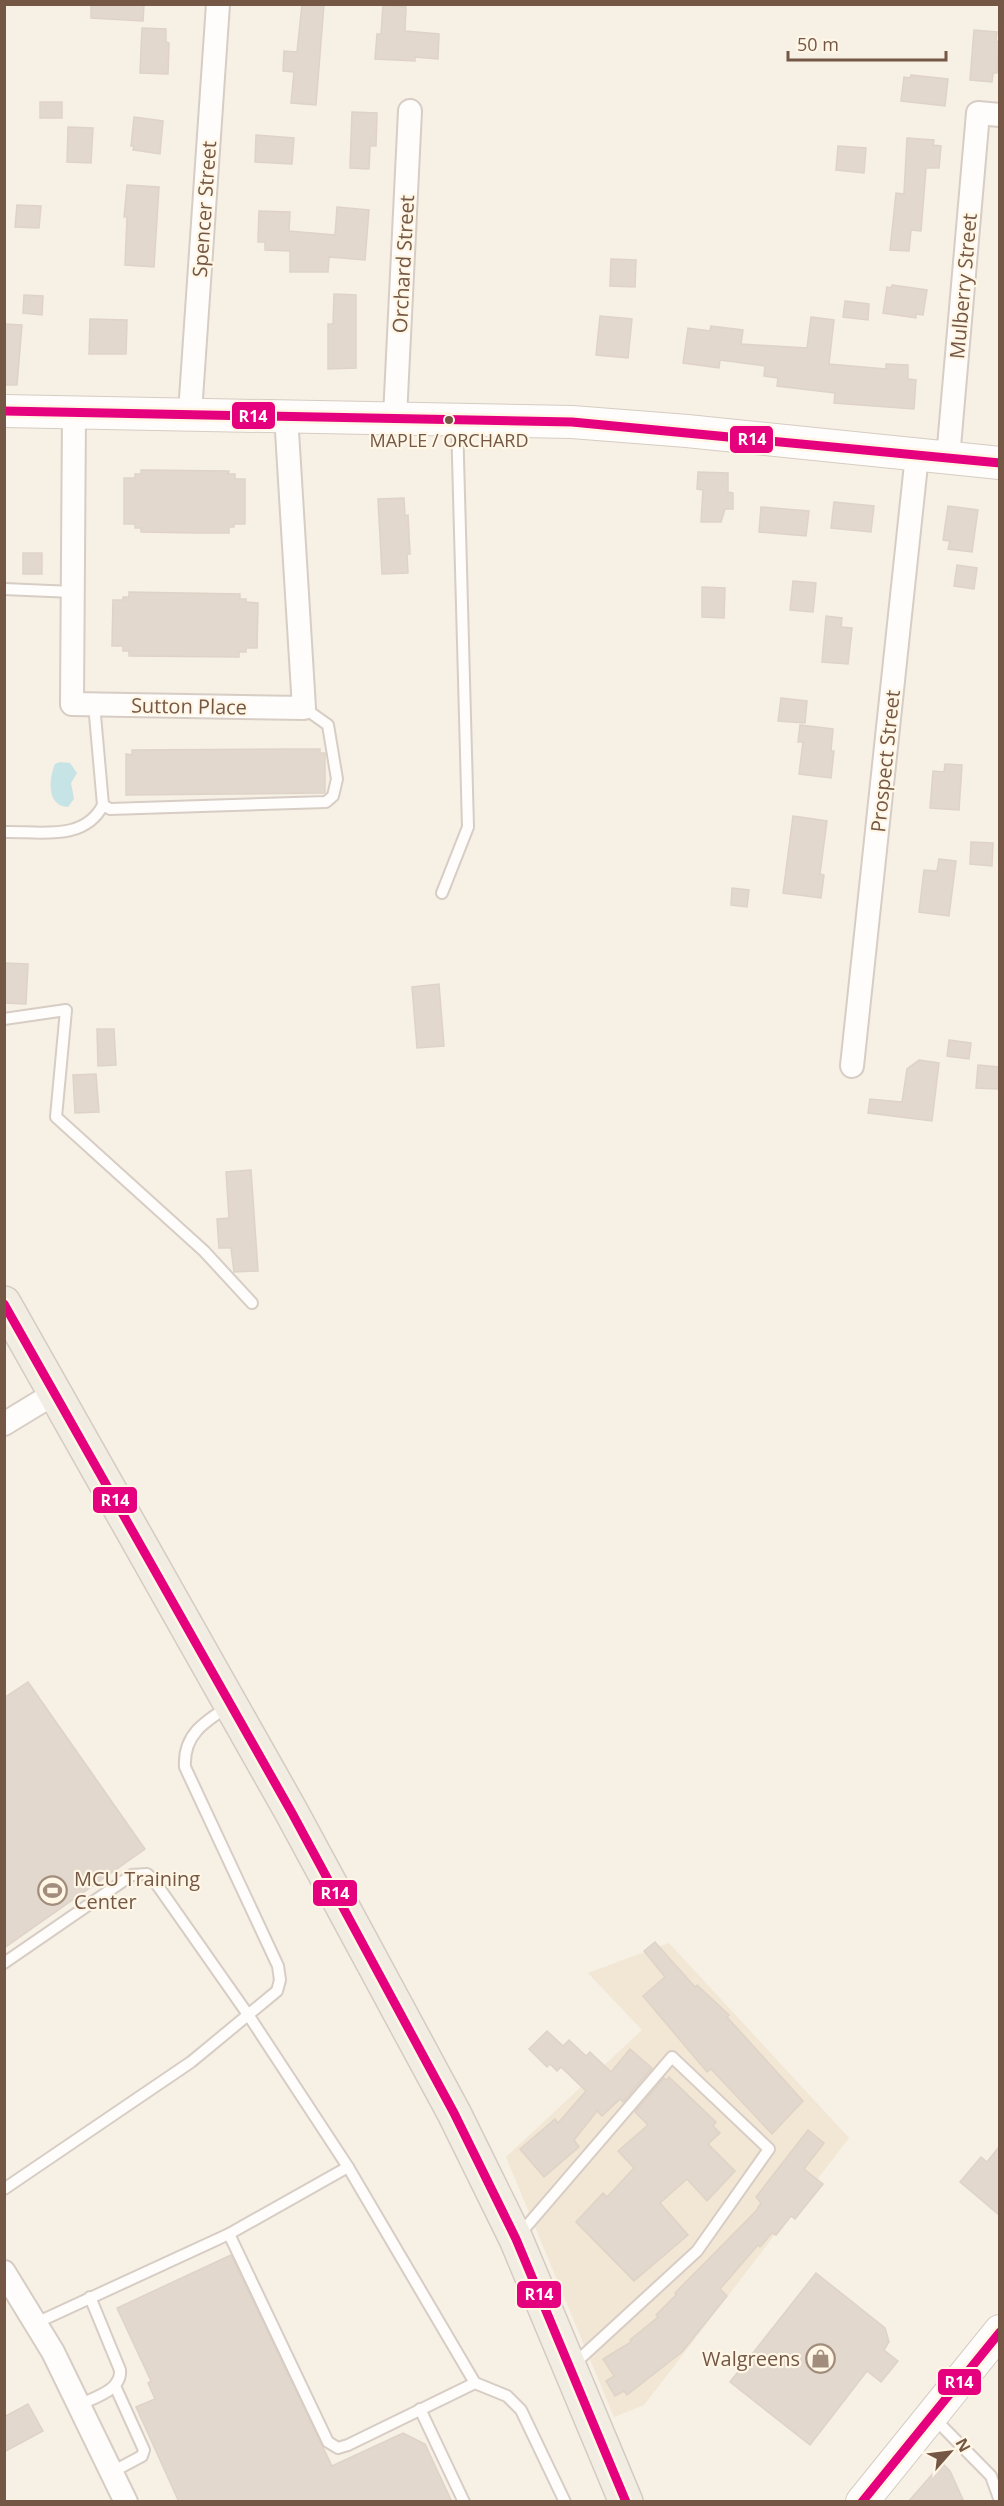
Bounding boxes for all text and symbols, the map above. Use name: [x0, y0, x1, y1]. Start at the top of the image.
scale bar: [788, 24, 946, 62]
text: 50 m: [797, 32, 839, 56]
street label: Spencer Street: [186, 140, 222, 278]
street label: Orchard Street: [386, 194, 420, 334]
street label: Mulberry Street: [943, 212, 983, 360]
line badge: R14: [231, 401, 276, 430]
text: R14: [239, 405, 267, 427]
marker: MAPLE / ORCHARD: [443, 414, 455, 426]
line badge: R14: [729, 425, 774, 454]
place label: MAPLE / ORCHARD: [369, 428, 529, 452]
text: R14: [738, 428, 766, 450]
street label: Prospect Street: [864, 688, 906, 834]
street label: Sutton Place: [131, 691, 247, 721]
line badge: R14: [92, 1486, 138, 1514]
text: R14: [101, 1489, 129, 1511]
place label: MCU Training Center: [74, 1865, 200, 1915]
sports icon: MCU Training Center: [37, 1874, 69, 1906]
line badge: R14: [312, 1879, 358, 1907]
text: R14: [321, 1882, 349, 1904]
line badge: R14: [516, 2280, 562, 2309]
text: R14: [525, 2283, 553, 2305]
shop icon: Walgreens: [805, 2342, 837, 2374]
place label: Walgreens: [702, 2345, 800, 2372]
line badge: R14: [937, 2368, 982, 2396]
text: R14: [945, 2371, 973, 2393]
north arrow: [920, 2422, 980, 2482]
text: N: [950, 2434, 976, 2456]

